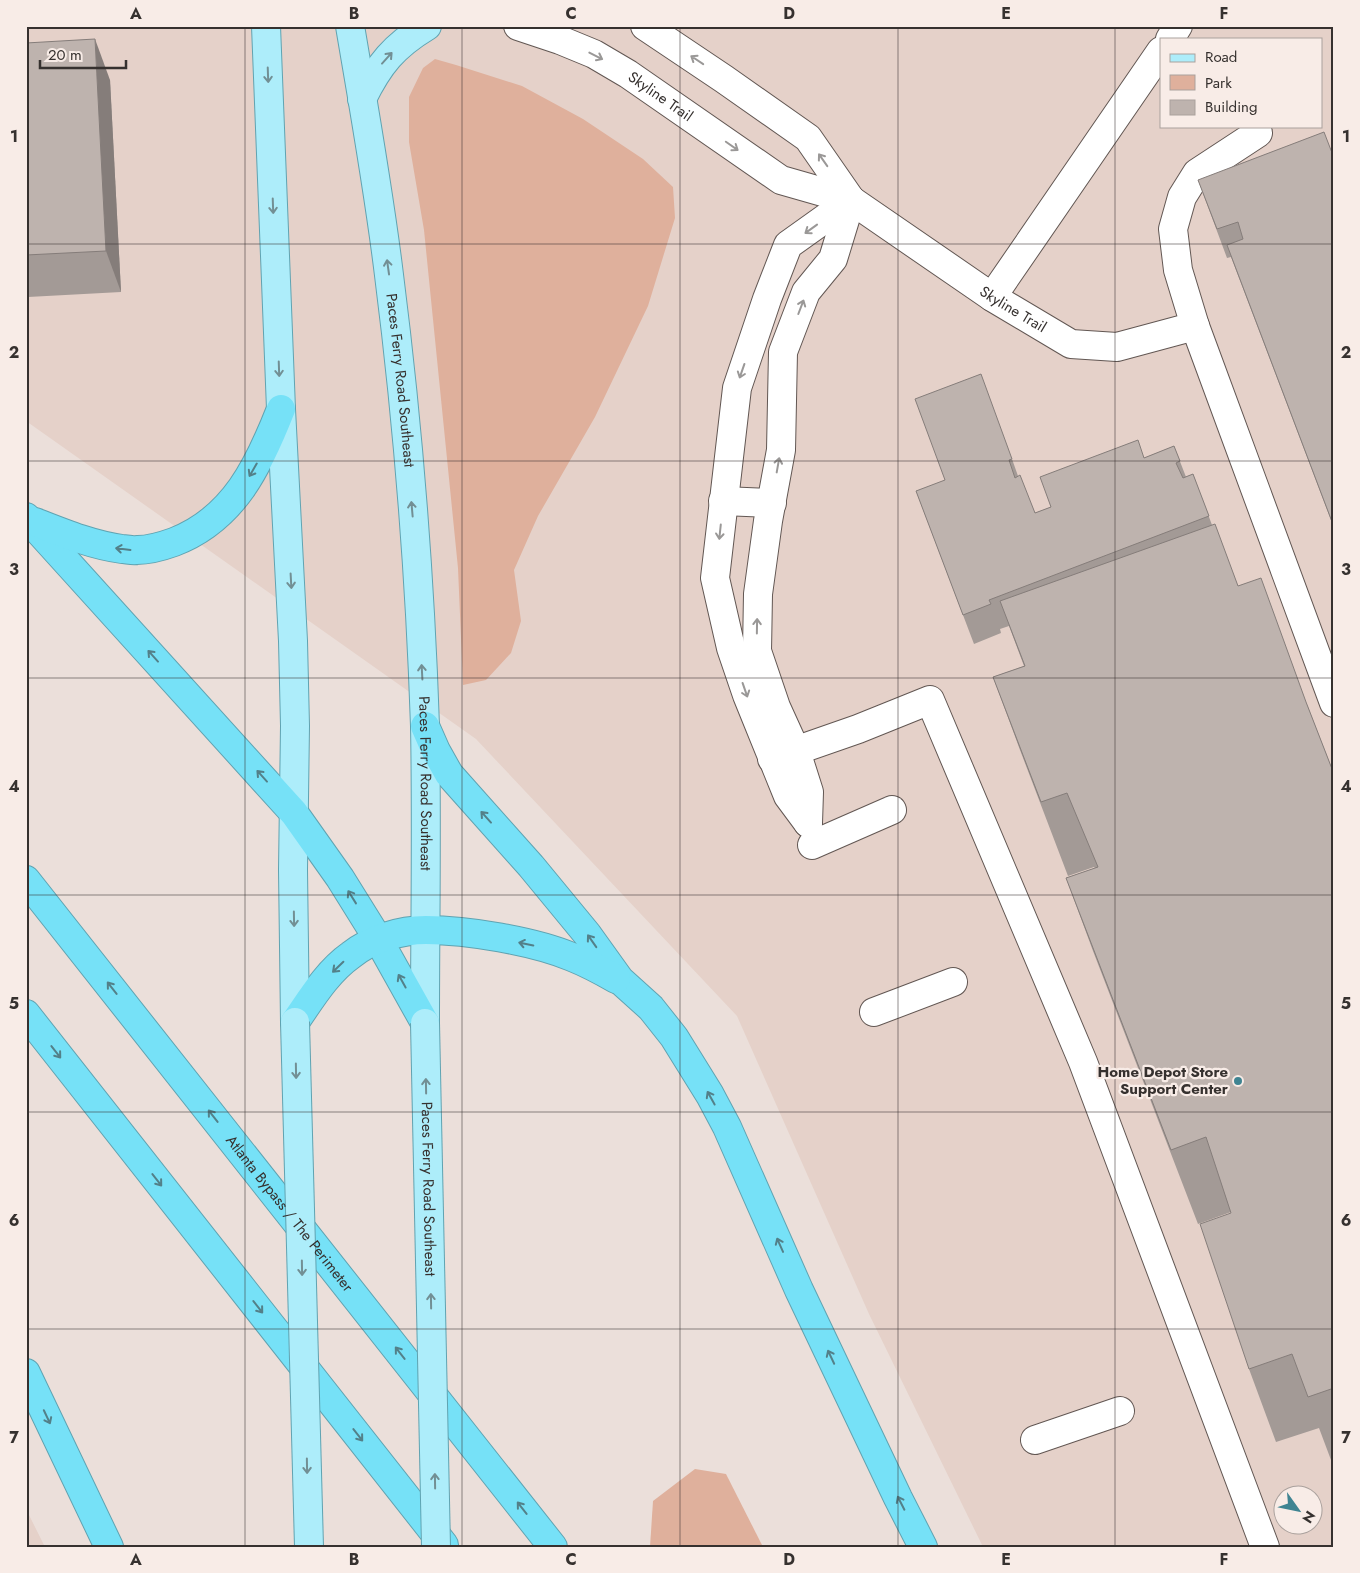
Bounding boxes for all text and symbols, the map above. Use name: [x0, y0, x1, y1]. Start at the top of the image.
text: A: [129, 2, 142, 25]
text: B: [349, 2, 359, 25]
text: C: [565, 2, 577, 25]
text: D: [783, 2, 795, 25]
text: E: [1001, 2, 1011, 25]
text: F: [1220, 2, 1228, 25]
scale bar: [40, 38, 126, 70]
legend: [1160, 38, 1322, 128]
text: 20 m: [48, 44, 82, 66]
text: Road: [1205, 46, 1237, 68]
one-way arrow: [381, 51, 393, 64]
one-way arrow: [589, 51, 604, 61]
one-way arrow: [690, 55, 704, 65]
street label: Skyline Trail: [624, 66, 697, 127]
one-way arrow: [264, 67, 273, 83]
text: Park: [1205, 72, 1232, 94]
text: Building: [1205, 96, 1257, 118]
text: 1: [10, 125, 18, 148]
text: 1: [1342, 125, 1350, 148]
one-way arrow: [725, 141, 739, 151]
one-way arrow: [818, 153, 828, 167]
one-way arrow: [269, 198, 278, 214]
one-way arrow: [804, 224, 818, 234]
one-way arrow: [383, 260, 393, 276]
street label: Skyline Trail: [975, 281, 1051, 338]
street label: Paces Ferry Road Southeast: [380, 292, 420, 468]
one-way arrow: [797, 299, 806, 314]
text: 2: [9, 341, 19, 364]
text: 2: [1341, 341, 1351, 364]
one-way arrow: [274, 360, 284, 376]
one-way arrow: [737, 363, 747, 379]
one-way arrow: [774, 458, 784, 474]
one-way arrow: [248, 462, 258, 476]
one-way arrow: [407, 502, 417, 518]
one-way arrow: [715, 524, 725, 540]
one-way arrow: [115, 543, 131, 553]
text: 3: [9, 558, 19, 581]
text: 3: [1341, 558, 1351, 581]
one-way arrow: [286, 573, 295, 589]
one-way arrow: [753, 618, 762, 634]
one-way arrow: [147, 649, 158, 662]
one-way arrow: [418, 664, 427, 680]
one-way arrow: [741, 682, 751, 698]
street label: Paces Ferry Road Southeast: [413, 696, 437, 871]
one-way arrow: [256, 770, 267, 783]
text: 4: [8, 775, 20, 798]
text: 4: [1340, 775, 1352, 798]
one-way arrow: [481, 810, 492, 823]
one-way arrow: [347, 891, 357, 905]
one-way arrow: [289, 910, 299, 927]
one-way arrow: [587, 934, 597, 948]
one-way arrow: [519, 939, 535, 948]
one-way arrow: [333, 960, 345, 972]
one-way arrow: [396, 974, 406, 989]
one-way arrow: [107, 982, 118, 995]
text: 5: [9, 992, 19, 1015]
text: 5: [1341, 992, 1351, 1015]
one-way arrow: [51, 1045, 62, 1058]
place label: Home Depot Store Support Center: [1097, 1061, 1229, 1100]
one-way arrow: [292, 1063, 301, 1079]
marker: Home Depot Store Support Center: [1232, 1075, 1244, 1087]
one-way arrow: [422, 1078, 431, 1094]
one-way arrow: [706, 1091, 716, 1105]
street label: Paces Ferry Road Southeast: [416, 1102, 441, 1277]
one-way arrow: [207, 1110, 218, 1123]
street label: Atlanta Bypass / The Perimeter: [220, 1130, 359, 1297]
one-way arrow: [152, 1173, 162, 1187]
text: 6: [9, 1209, 19, 1232]
text: 6: [1341, 1209, 1351, 1232]
one-way arrow: [774, 1238, 784, 1253]
one-way arrow: [297, 1260, 306, 1276]
one-way arrow: [426, 1293, 436, 1309]
one-way arrow: [252, 1301, 263, 1314]
one-way arrow: [395, 1347, 406, 1360]
one-way arrow: [826, 1349, 836, 1364]
one-way arrow: [43, 1409, 52, 1424]
text: 7: [9, 1426, 19, 1449]
text: 7: [1341, 1426, 1351, 1449]
one-way arrow: [352, 1428, 363, 1441]
one-way arrow: [302, 1458, 311, 1474]
one-way arrow: [430, 1473, 439, 1489]
north arrow: [1272, 1486, 1322, 1536]
one-way arrow: [896, 1496, 906, 1511]
one-way arrow: [517, 1502, 528, 1515]
text: N: [1297, 1507, 1320, 1527]
text: A: [129, 1548, 142, 1571]
text: B: [349, 1548, 359, 1571]
text: C: [565, 1548, 577, 1571]
text: D: [783, 1548, 795, 1571]
text: E: [1001, 1548, 1011, 1571]
text: F: [1220, 1548, 1228, 1571]

